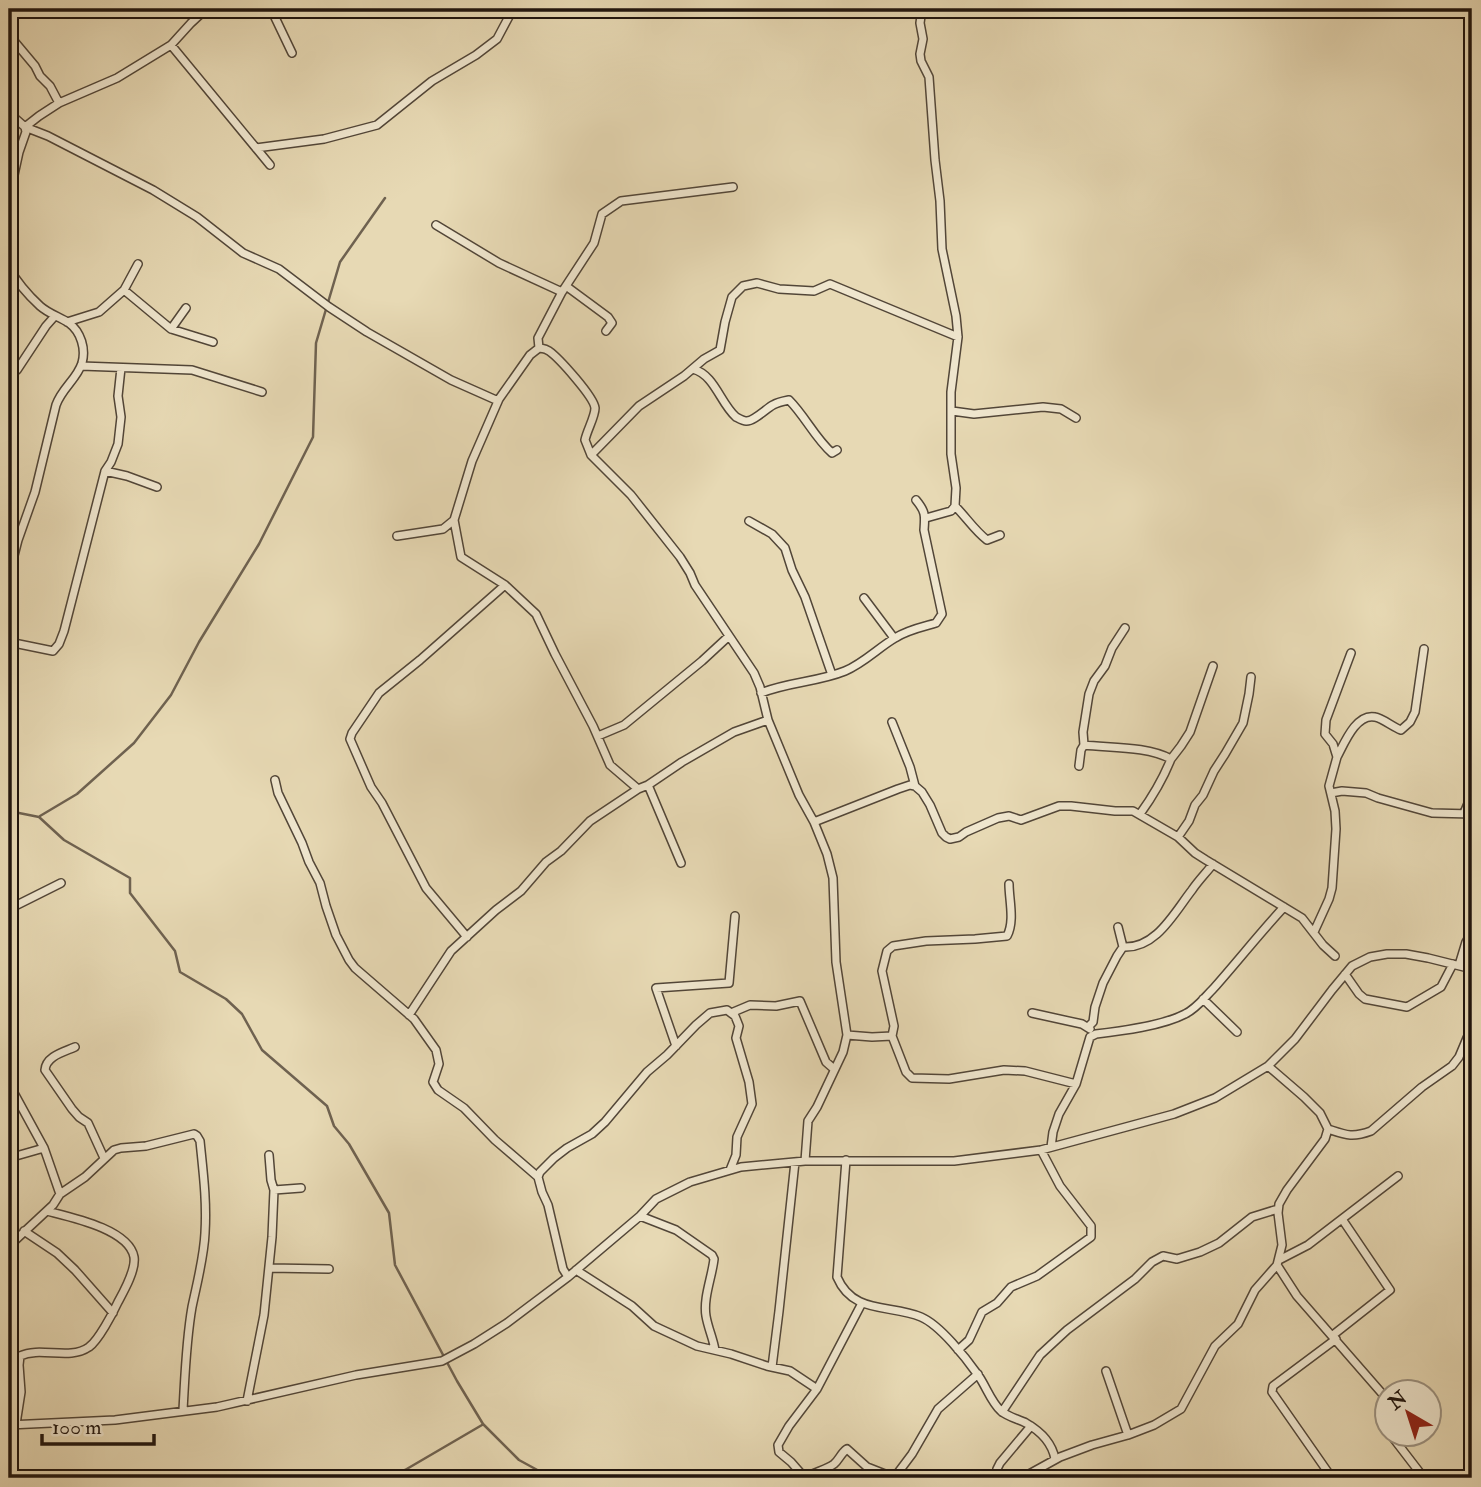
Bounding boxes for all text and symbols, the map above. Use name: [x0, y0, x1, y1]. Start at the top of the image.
north arrow: [1372, 1378, 1442, 1448]
text: N: [1383, 1385, 1413, 1416]
scale bar: [42, 1403, 154, 1447]
text: 100 m: [52, 1414, 102, 1441]

